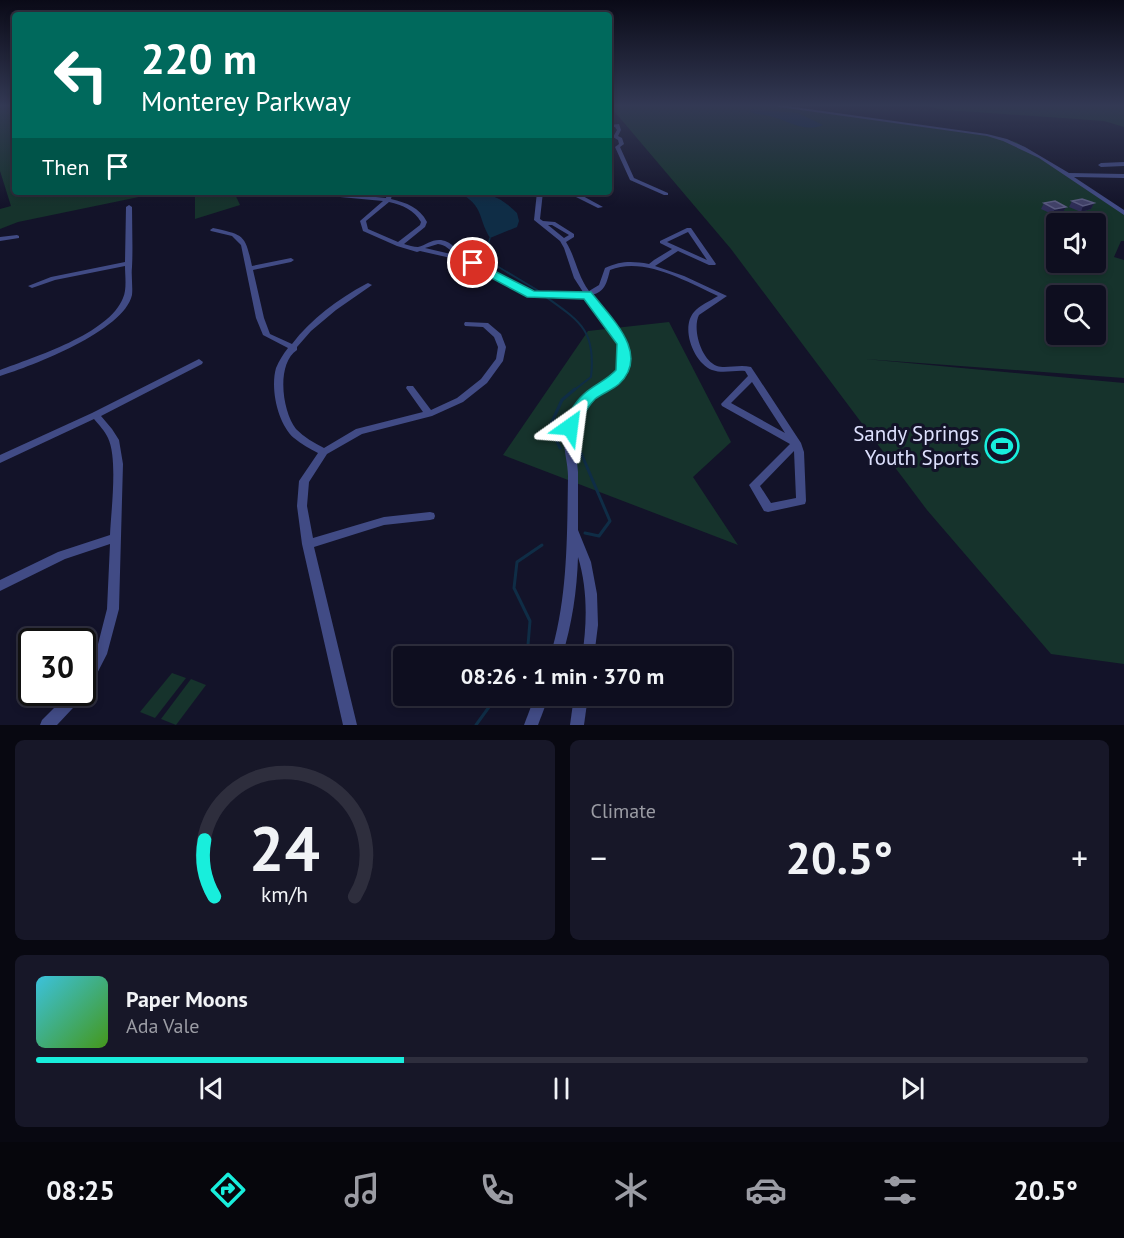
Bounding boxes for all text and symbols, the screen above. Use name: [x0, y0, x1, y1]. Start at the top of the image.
text: 220 m: [141, 31, 257, 86]
icon: left: [42, 36, 120, 114]
text: Monterey Parkway: [141, 84, 351, 118]
icon: arrive: [101, 150, 134, 183]
text: Then: [42, 153, 89, 181]
map controls: [1046, 213, 1106, 345]
button: sound: [1046, 213, 1106, 273]
pin: [447, 237, 498, 288]
icon: arrive: [456, 246, 489, 279]
button: search: [1046, 285, 1106, 345]
position arrow: [538, 395, 602, 459]
place label: Sandy Springs Youth Sports: [853, 420, 979, 471]
sports icon: Sandy Springs Youth Sports: [984, 428, 1020, 464]
speed limit sign: 30: [18, 628, 96, 706]
text: 08:26 · 1 min · 370 m: [461, 662, 664, 690]
text: Climate: [591, 798, 656, 824]
text: 24: [249, 807, 320, 888]
text: 20.5°: [786, 828, 893, 886]
text: −: [591, 836, 607, 879]
text: +: [1071, 836, 1088, 879]
text: km/h: [261, 880, 308, 908]
text: Paper Moons: [126, 985, 248, 1013]
text: Ada Vale: [126, 1013, 199, 1039]
icon: previous: [195, 1072, 228, 1105]
icon: pause: [545, 1072, 578, 1105]
icon: next: [896, 1072, 929, 1105]
icon: directions: [207, 1169, 249, 1211]
icon: music: [341, 1169, 383, 1211]
icon: phone: [476, 1169, 518, 1211]
icon: climate: [610, 1169, 652, 1211]
icon: car: [745, 1169, 787, 1211]
icon: filters: [879, 1169, 921, 1211]
text: 08:25: [46, 1173, 115, 1207]
text: 20.5°: [1013, 1173, 1078, 1207]

